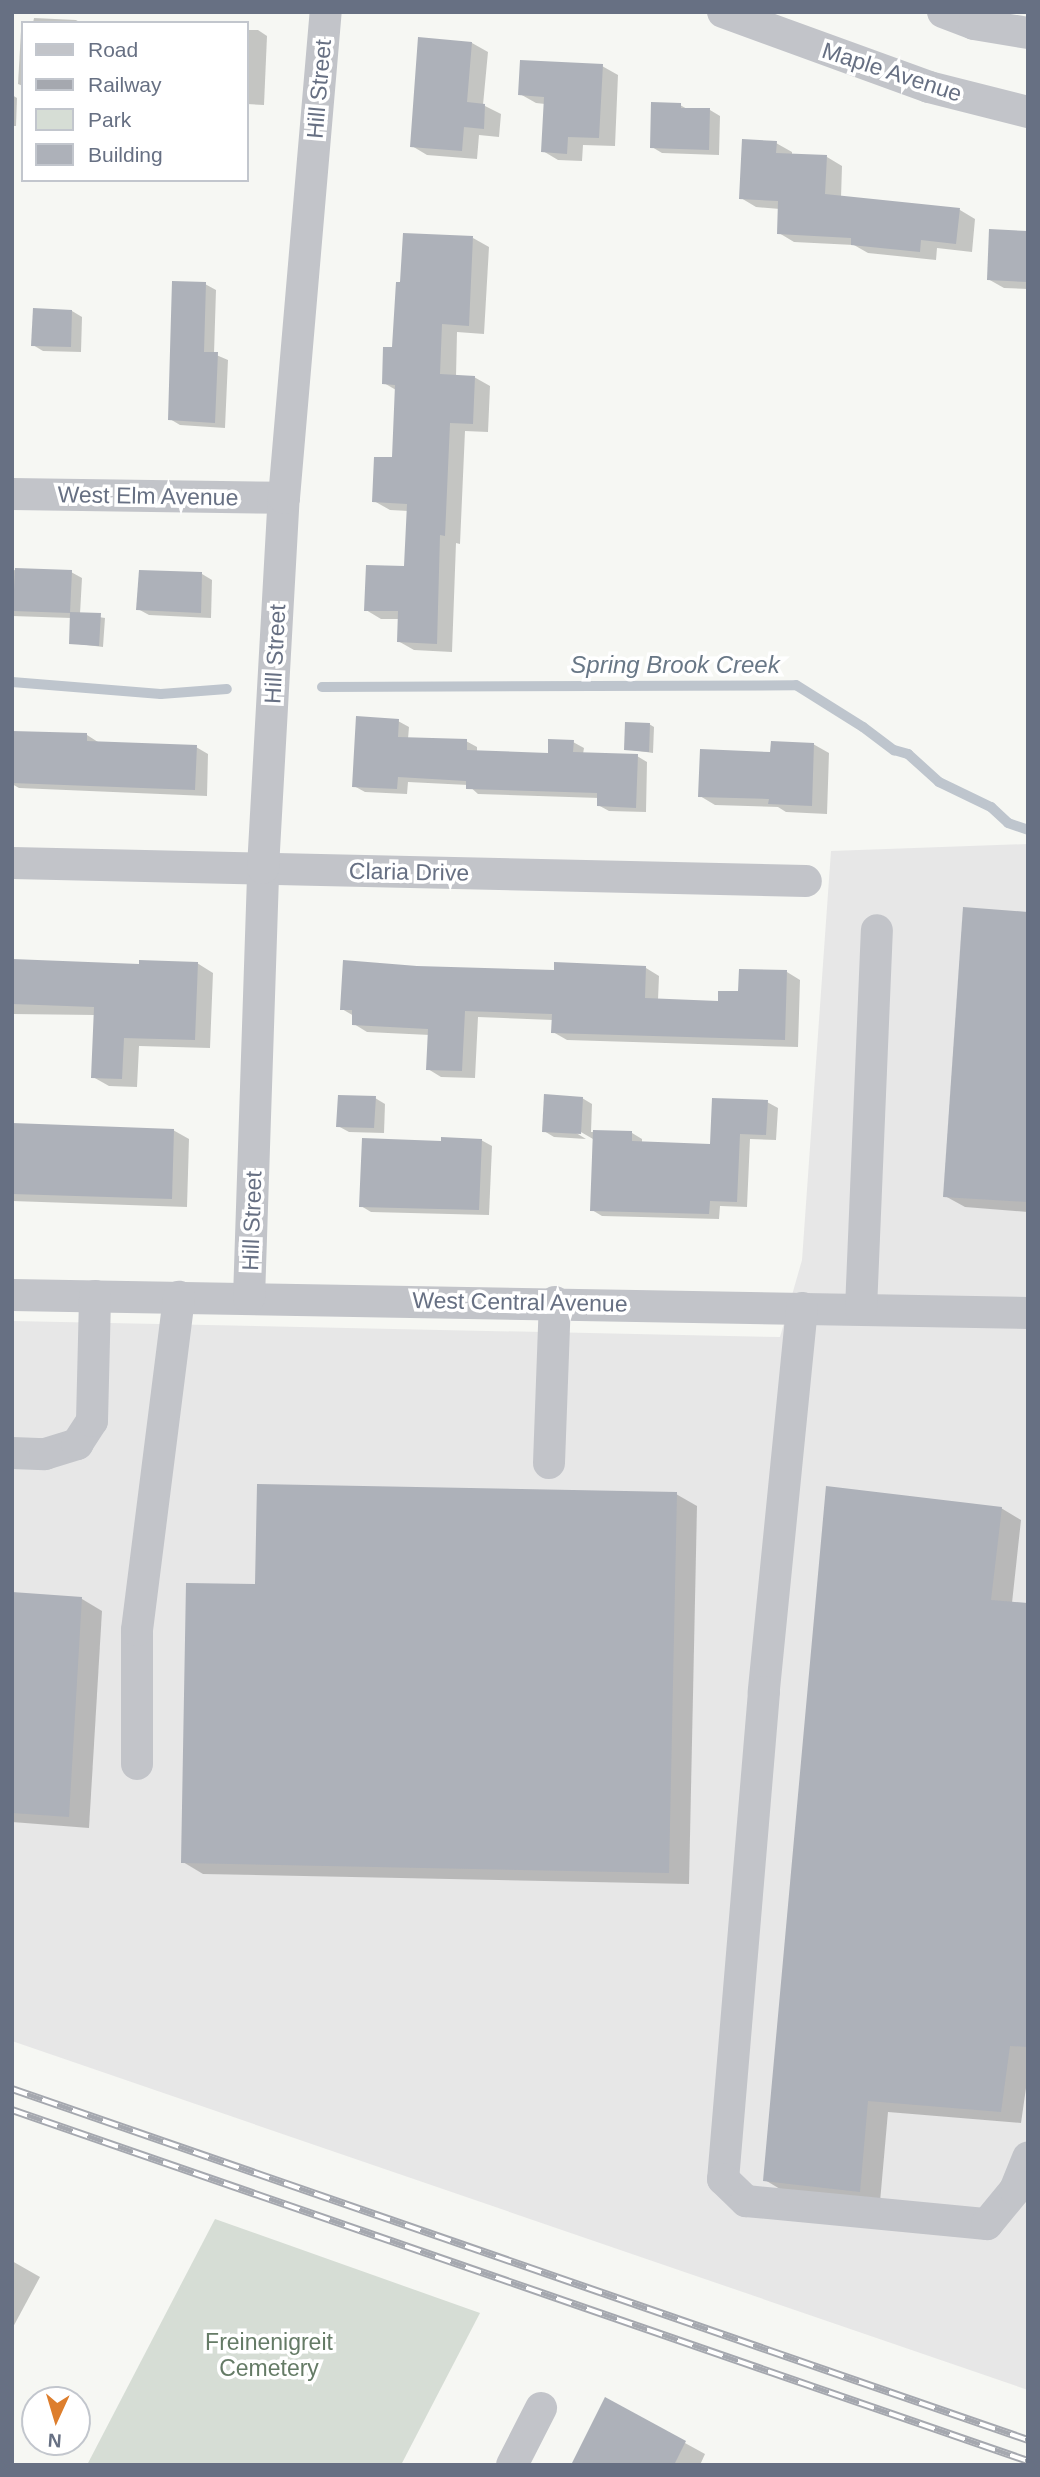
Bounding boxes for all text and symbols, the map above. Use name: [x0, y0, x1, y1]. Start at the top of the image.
legend: [21, 21, 248, 182]
street label: Maple Avenue: [818, 36, 966, 108]
text: Road: [88, 38, 138, 61]
street label: Hill Street: [301, 38, 337, 140]
text: Railway: [88, 73, 162, 96]
text: Park: [88, 108, 131, 131]
text: Building: [88, 143, 163, 166]
street label: West Elm Avenue: [57, 481, 239, 511]
street label: Hill Street: [259, 603, 291, 705]
water label: Spring Brook Creek: [570, 651, 780, 679]
street label: Claria Drive: [349, 857, 469, 887]
street label: Hill Street: [236, 1171, 268, 1271]
street label: West Central Avenue: [412, 1286, 628, 1318]
park label: Freinenigreit Cemetery: [205, 2328, 333, 2382]
north arrow: [21, 2386, 91, 2456]
text: N: [47, 2429, 62, 2451]

